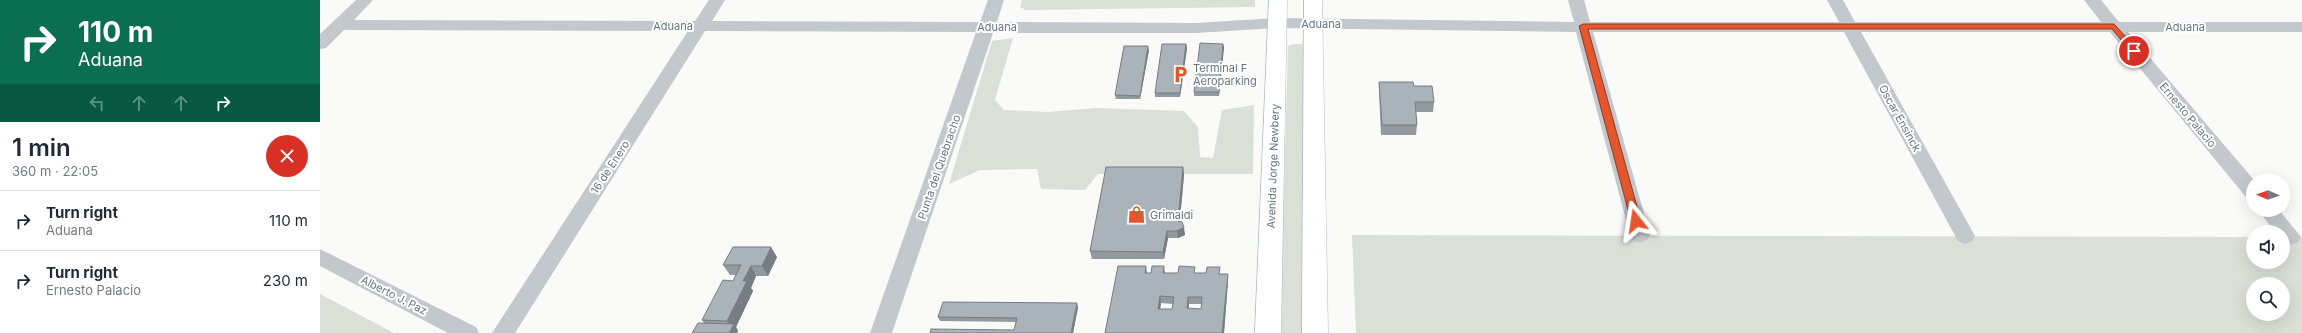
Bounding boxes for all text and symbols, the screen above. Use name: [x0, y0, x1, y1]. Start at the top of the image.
text: 110 m: [78, 15, 153, 49]
icon: right: [12, 16, 64, 68]
street label: Aduana: [1301, 17, 1341, 31]
street label: Aduana: [653, 19, 693, 33]
street label: Aduana: [977, 20, 1017, 34]
street label: Aduana: [2165, 20, 2205, 34]
pin: [2117, 34, 2151, 68]
icon: arrive: [2123, 40, 2145, 62]
text: Aduana: [78, 49, 143, 70]
place label: Terminal F Aeroparking: [1193, 61, 1257, 88]
parking icon: Terminal F Aeroparking: [1170, 64, 1190, 84]
street label: Ernesto Palacio: [2157, 80, 2219, 151]
street label: Oscar Ensinck: [1876, 82, 1924, 154]
icon: left: [86, 92, 108, 114]
icon: ahead: [128, 92, 150, 114]
icon: ahead: [170, 92, 192, 114]
icon: right: [212, 92, 234, 114]
street label: Avenida Jorge Newbery: [1264, 103, 1282, 229]
street label: Punta del Quebracho: [915, 113, 964, 221]
text: 1 min: [12, 133, 71, 162]
button: close: [266, 135, 308, 177]
street label: 16 de Enero: [588, 137, 633, 196]
text: 360 m · 22:05: [12, 163, 98, 179]
north arrow: [2246, 173, 2290, 217]
map controls: [2246, 173, 2290, 321]
position arrow: [1615, 200, 1657, 242]
text: Turn right: [46, 203, 118, 222]
shop icon: Grimaldi: [1127, 205, 1147, 225]
place label: Grimaldi: [1150, 208, 1193, 222]
icon: right: [12, 210, 34, 232]
text: 110 m: [269, 211, 308, 230]
text: Aduana: [46, 222, 93, 238]
button: sound: [2246, 225, 2290, 269]
text: Turn right: [46, 263, 118, 282]
icon: right: [12, 270, 34, 292]
text: 230 m: [263, 271, 308, 290]
street label: Alberto J. Paz: [359, 272, 429, 318]
button: search: [2246, 277, 2290, 321]
text: Ernesto Palacio: [46, 282, 141, 298]

